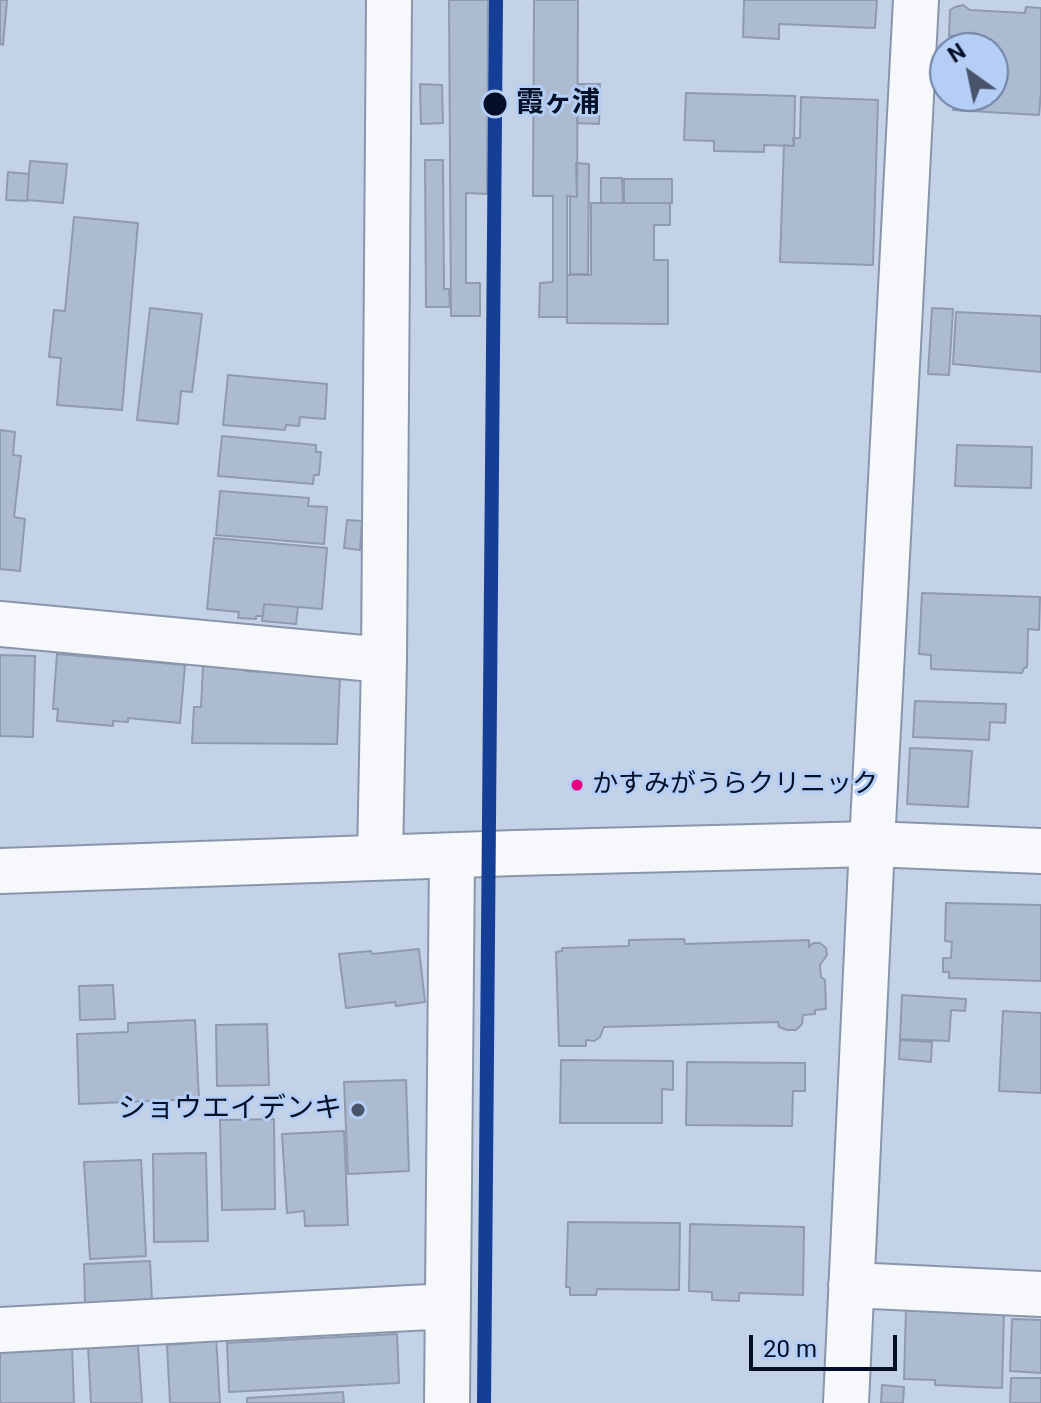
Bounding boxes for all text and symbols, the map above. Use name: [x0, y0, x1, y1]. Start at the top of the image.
north arrow: [929, 32, 1009, 112]
text: N: [943, 38, 970, 68]
place label: 霞ヶ浦: [516, 87, 600, 121]
marker: 霞ヶ浦: [481, 90, 509, 118]
place label: かすみがうらクリニック: [592, 769, 878, 801]
marker: かすみがうらクリニック: [569, 777, 585, 793]
place label: ショウエイデンキ: [118, 1093, 342, 1127]
marker: ショウエイデンキ: [349, 1101, 367, 1119]
scale bar: [753, 1319, 901, 1369]
text: 20 m: [763, 1335, 817, 1363]

